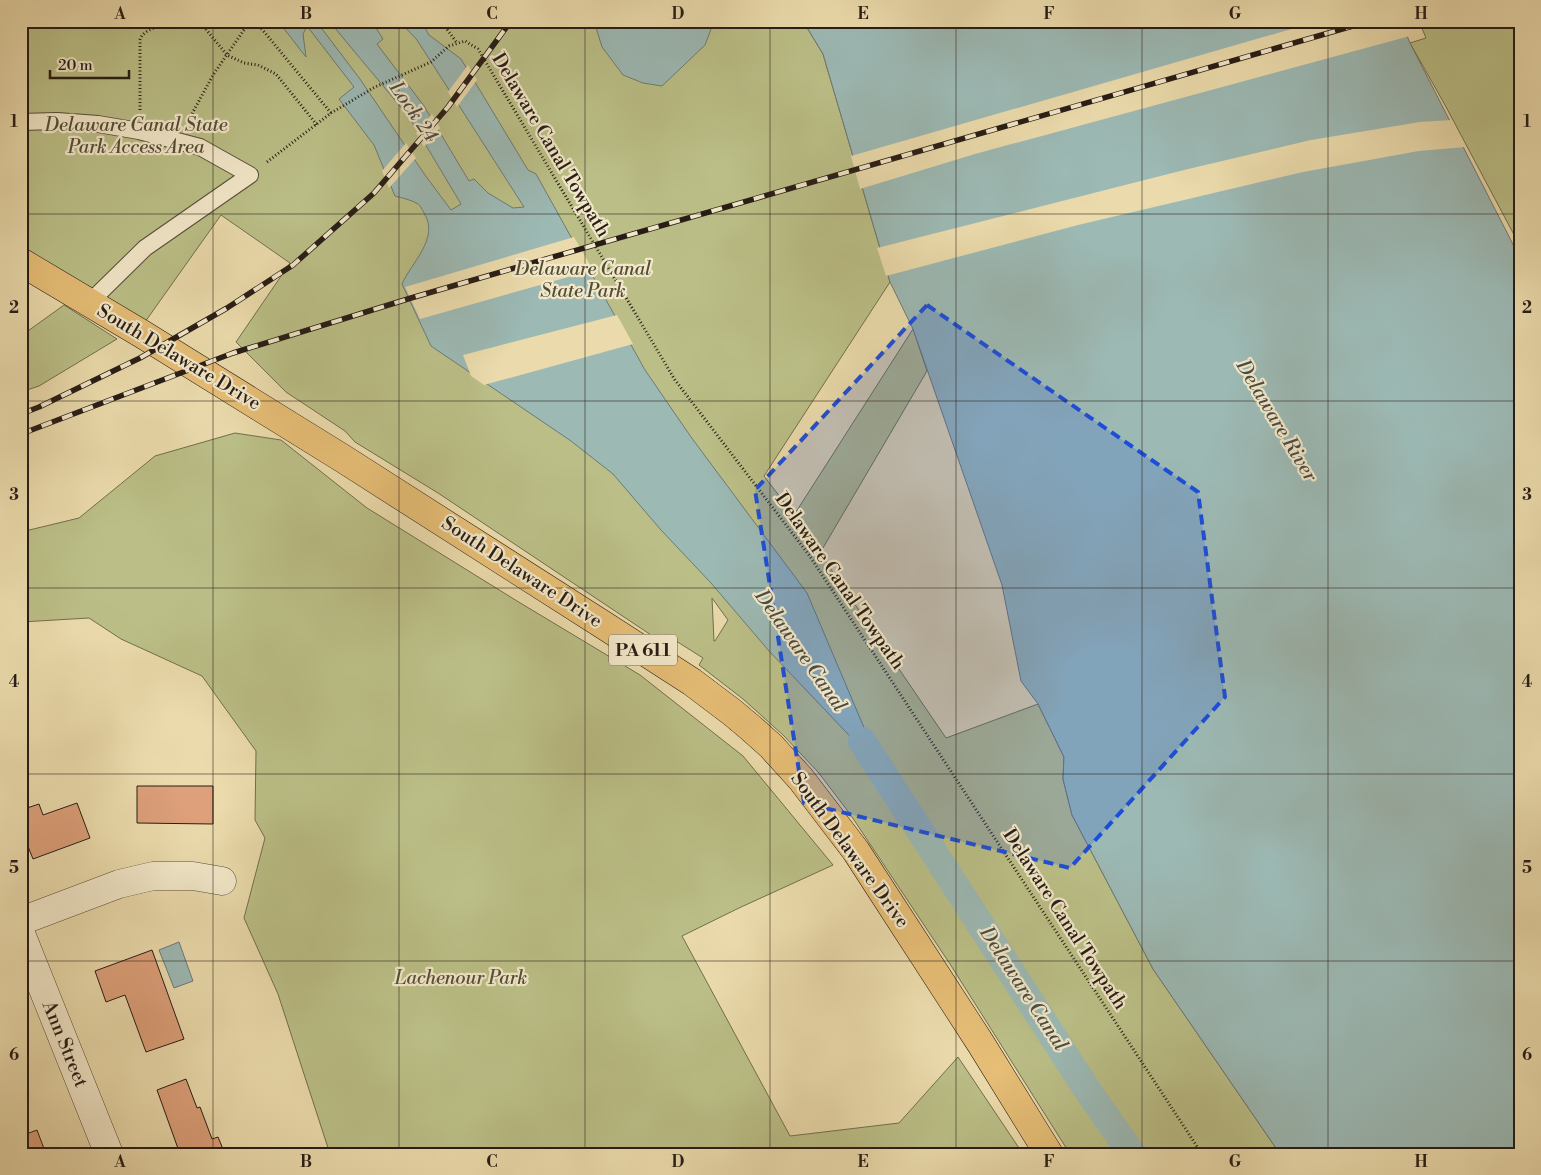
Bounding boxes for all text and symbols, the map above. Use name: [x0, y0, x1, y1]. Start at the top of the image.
text: A: [113, 4, 126, 24]
text: B: [300, 4, 312, 24]
text: C: [486, 4, 498, 24]
text: D: [672, 4, 685, 24]
text: E: [857, 4, 869, 24]
text: F: [1043, 4, 1055, 24]
text: G: [1229, 4, 1242, 24]
text: H: [1414, 4, 1428, 24]
scale bar: [50, 48, 129, 80]
street label: Delaware Canal Towpath: [486, 48, 616, 242]
text: 20 m: [58, 56, 93, 75]
water label: Lock 24: [383, 76, 443, 148]
text: 1: [10, 112, 18, 132]
text: 1: [1523, 112, 1531, 132]
park label: Delaware Canal State Park Access Area: [43, 113, 228, 159]
park label: Delaware Canal State Park: [514, 257, 651, 303]
text: 2: [9, 298, 19, 318]
text: 2: [1522, 298, 1532, 318]
street label: South Delaware Drive: [93, 299, 265, 415]
water label: Delaware River: [1229, 354, 1323, 487]
text: 3: [9, 485, 19, 505]
text: 3: [1522, 485, 1532, 505]
street label: Delaware Canal Towpath: [770, 488, 910, 674]
street label: South Delaware Drive: [437, 511, 607, 633]
water label: Delaware Canal: [749, 585, 851, 717]
road number: PA 611: [609, 634, 677, 666]
text: 4: [9, 672, 20, 692]
text: 4: [1522, 672, 1533, 692]
street label: South Delaware Drive: [785, 767, 915, 933]
street label: Delaware Canal Towpath: [998, 824, 1132, 1014]
text: 5: [9, 858, 19, 878]
text: 5: [1522, 858, 1532, 878]
water label: Delaware Canal: [974, 922, 1072, 1056]
park label: Lachenour Park: [394, 966, 527, 990]
street label: Ann Street: [36, 996, 93, 1091]
text: 6: [9, 1045, 19, 1065]
text: 6: [1522, 1045, 1532, 1065]
text: A: [113, 1152, 126, 1172]
text: B: [300, 1152, 312, 1172]
text: C: [486, 1152, 498, 1172]
text: D: [672, 1152, 685, 1172]
text: E: [857, 1152, 869, 1172]
text: F: [1043, 1152, 1055, 1172]
text: G: [1229, 1152, 1242, 1172]
text: H: [1414, 1152, 1428, 1172]

